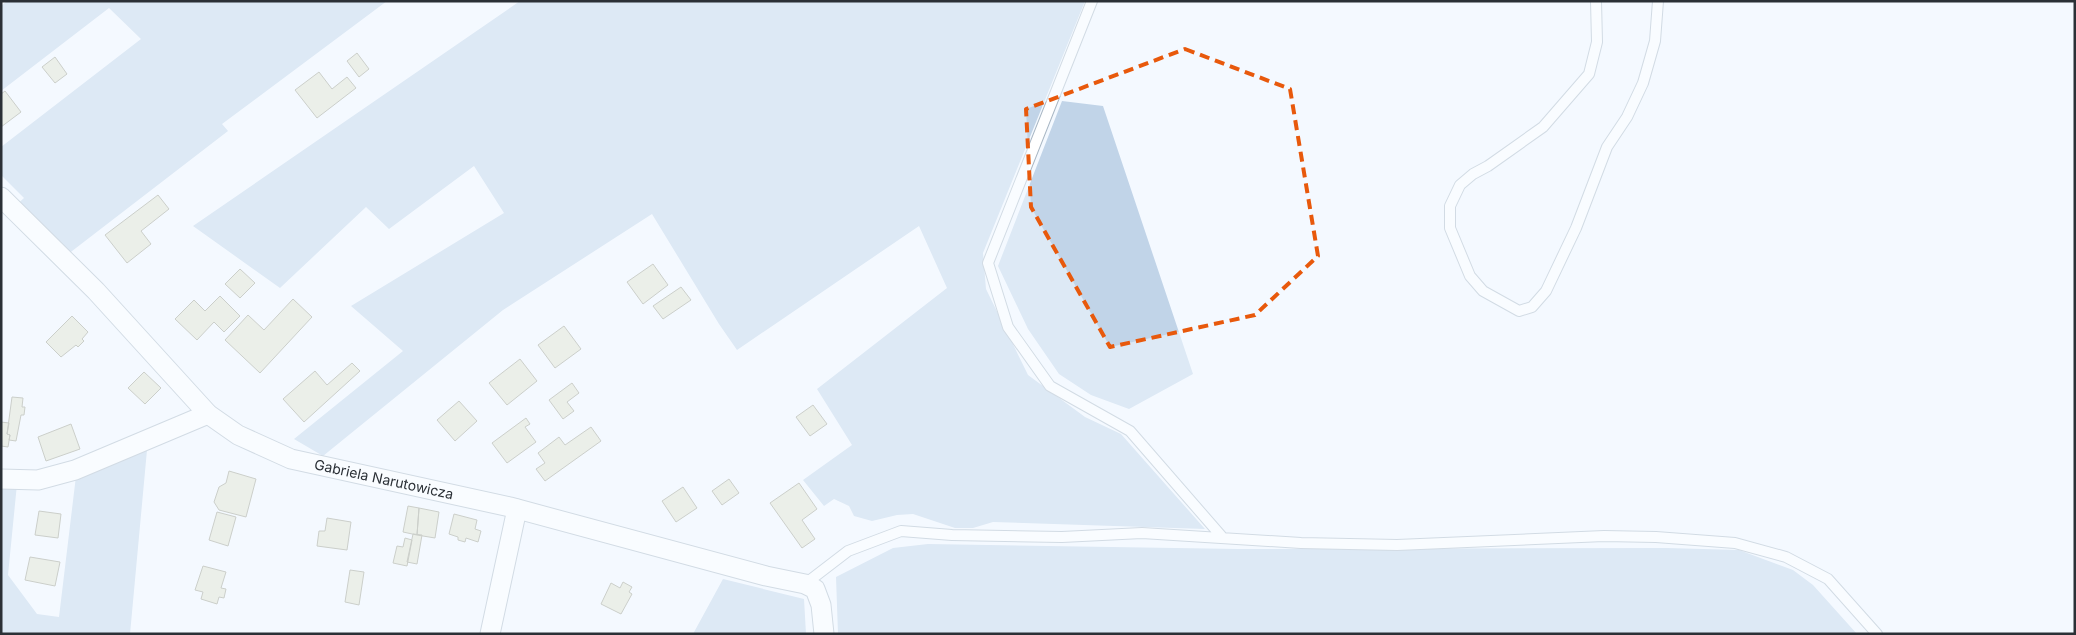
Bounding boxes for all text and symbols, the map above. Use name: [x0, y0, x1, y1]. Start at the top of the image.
street label: Gabriela Narutowicza: [313, 455, 455, 502]

